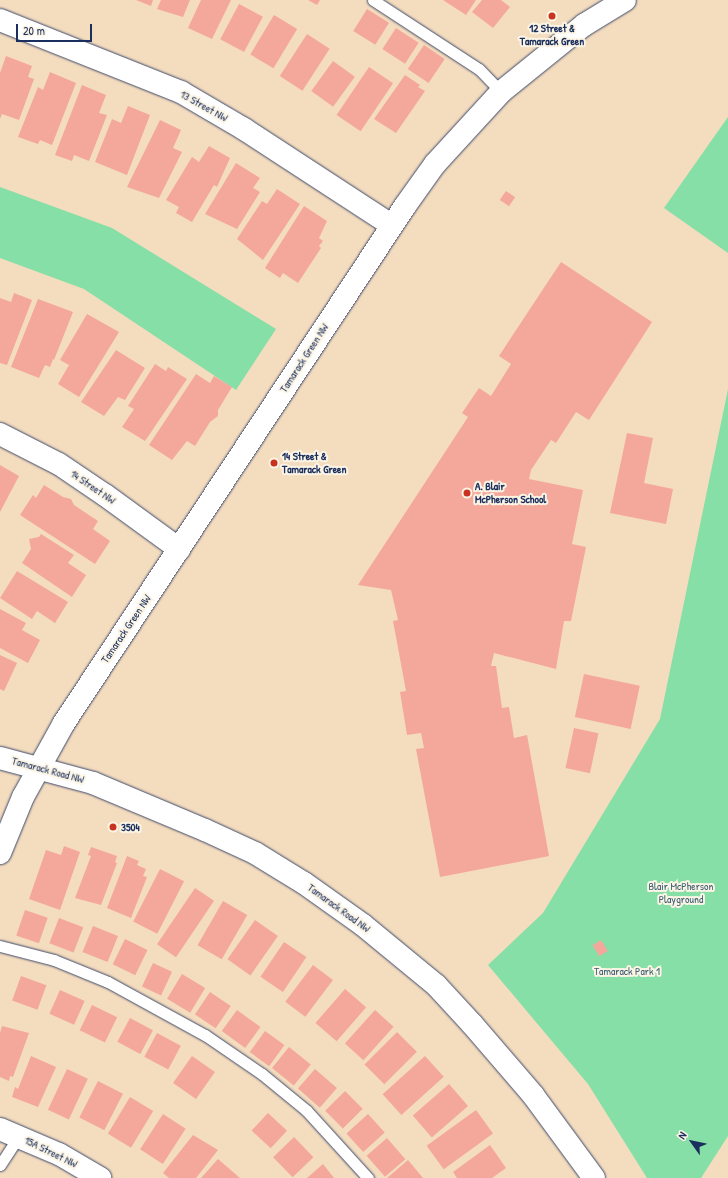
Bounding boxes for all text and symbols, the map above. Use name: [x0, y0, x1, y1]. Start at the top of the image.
marker: 12 Street & Tamarack Green: [547, 11, 557, 21]
scale bar: [18, 16, 94, 42]
text: 20 m: [23, 22, 45, 39]
place label: 12 Street & Tamarack Green: [520, 22, 584, 48]
street label: 13 Street NW: [178, 88, 230, 124]
street label: Tamarack Green NW: [277, 321, 331, 395]
place label: 14 Street & Tamarack Green: [282, 450, 346, 476]
marker: 14 Street & Tamarack Green: [269, 458, 279, 468]
street label: 14 Street NW: [68, 467, 118, 507]
place label: A. Blair McPherson School: [475, 480, 546, 506]
marker: A. Blair McPherson School: [462, 488, 472, 498]
street label: Tamarack Green NW: [98, 592, 154, 666]
street label: Tamarack Road NW: [10, 754, 86, 786]
place label: 3504: [121, 820, 140, 834]
marker: 3504: [108, 822, 118, 832]
park label: Blair McPherson Playground: [648, 880, 714, 906]
street label: Tamarack Road NW: [305, 881, 373, 935]
park label: Tamarack Park 1: [594, 964, 660, 978]
north arrow: [672, 1122, 712, 1162]
text: N: [674, 1129, 689, 1142]
street label: 15A Street NW: [22, 1134, 80, 1170]

